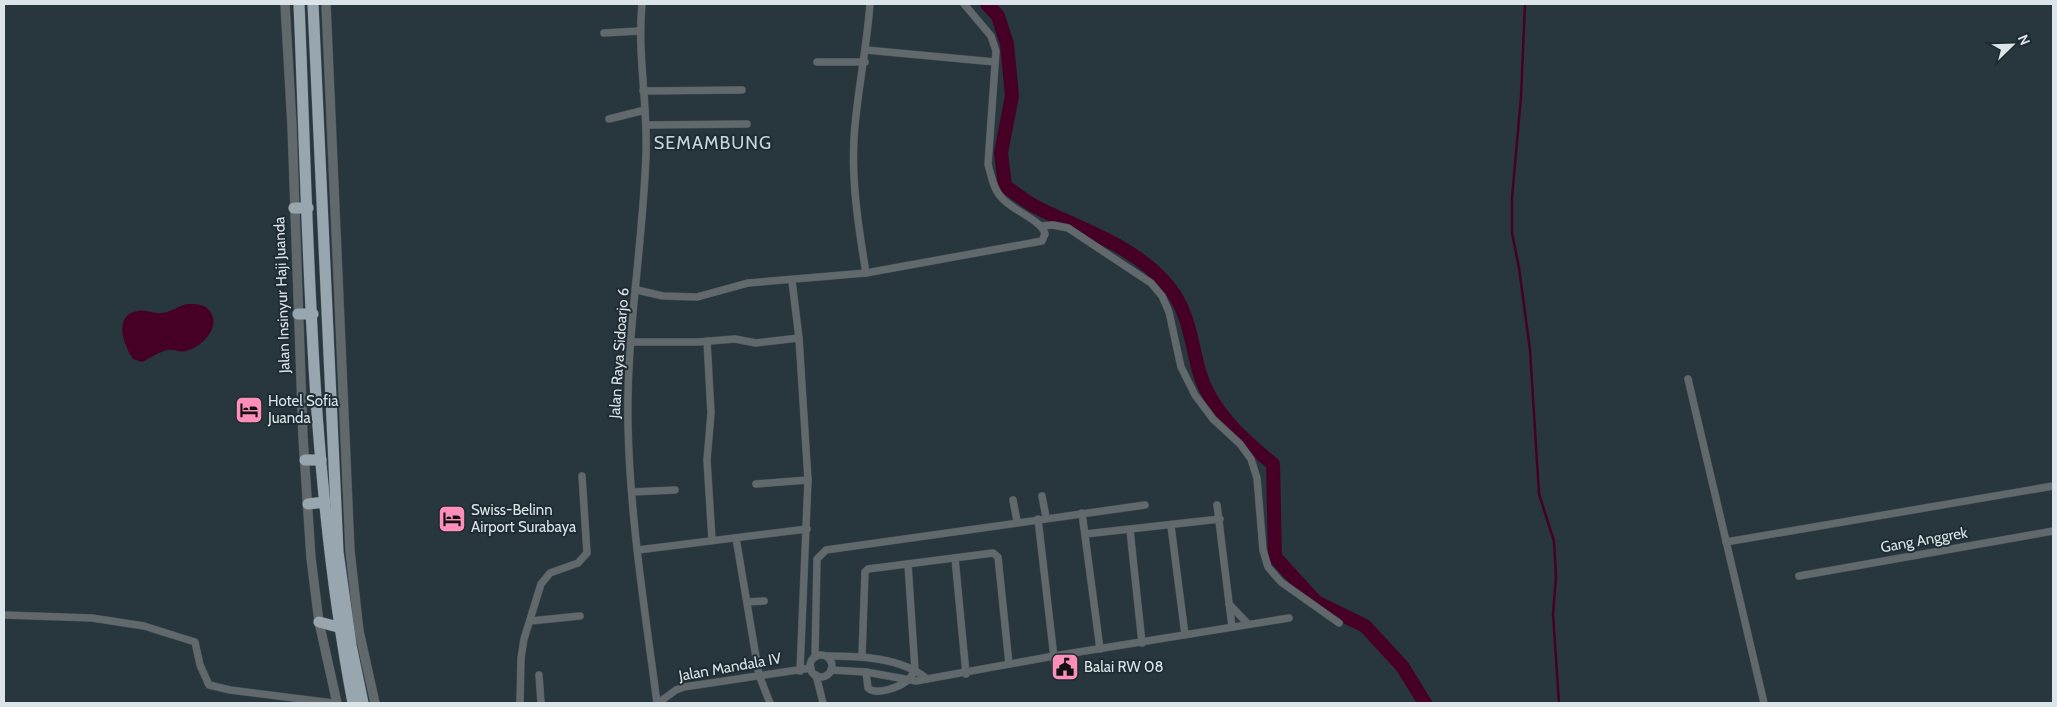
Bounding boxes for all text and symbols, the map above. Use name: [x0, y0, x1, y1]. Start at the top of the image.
north arrow: [1987, 20, 2037, 70]
text: N: [2014, 32, 2034, 48]
district label: SEMAMBUNG: [654, 132, 772, 154]
street label: Jalan Insinyur Haji Juanda: [270, 216, 294, 375]
street label: Jalan Raya Sidoarjo 6: [605, 287, 633, 420]
place label: Hotel Sofia Juanda: [267, 392, 339, 427]
hotel icon: Hotel Sofia Juanda: [234, 395, 264, 425]
place label: Swiss-Belinn Airport Surabaya: [471, 501, 577, 536]
hotel icon: Swiss-Belinn Airport Surabaya: [437, 504, 467, 534]
street label: Gang Anggrek: [1879, 523, 1969, 557]
street label: Jalan Mandala IV: [676, 649, 783, 685]
public building icon: Balai RW 08: [1050, 652, 1080, 682]
place label: Balai RW 08: [1084, 658, 1164, 676]

